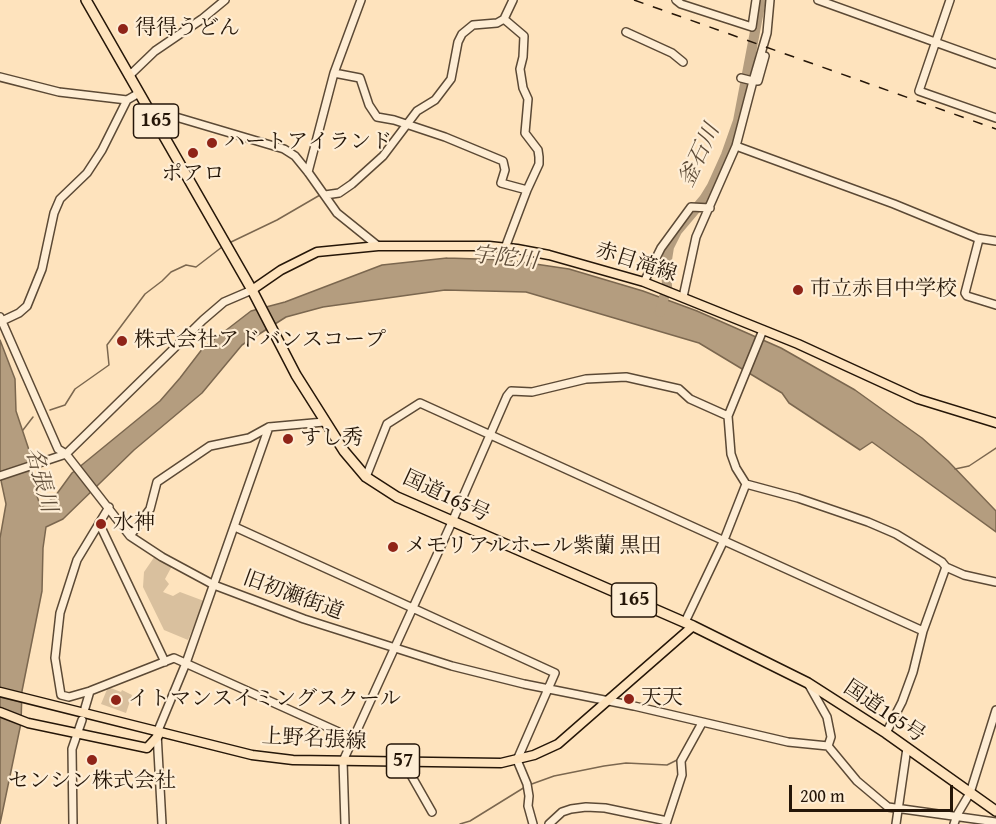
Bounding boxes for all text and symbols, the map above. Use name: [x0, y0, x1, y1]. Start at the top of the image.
place label: 得得うどん: [135, 16, 240, 42]
marker: 得得うどん: [116, 22, 130, 36]
road number: 165: [134, 104, 178, 138]
water label: 釜石川: [674, 121, 726, 191]
place label: ハートアイランド: [224, 130, 392, 156]
marker: ハートアイランド: [205, 136, 219, 150]
marker: ポアロ: [186, 146, 200, 160]
place label: ポアロ: [162, 162, 224, 188]
street label: 赤目滝線: [592, 238, 680, 288]
water label: 宇陀川: [471, 242, 539, 276]
place label: 市立赤目中学校: [810, 277, 957, 303]
marker: 市立赤目中学校: [791, 283, 805, 297]
place label: 株式会社アドバンスコープ: [134, 328, 386, 354]
marker: 株式会社アドバンスコープ: [115, 334, 129, 348]
place label: すし秀: [300, 426, 363, 452]
marker: すし秀: [281, 432, 295, 446]
water label: 名張川: [19, 445, 61, 515]
street label: 国道165号: [398, 466, 494, 528]
place label: 水神: [113, 511, 155, 537]
marker: 水神: [94, 517, 108, 531]
place label: メモリアルホール紫蘭 黒田: [405, 534, 662, 560]
marker: メモリアルホール紫蘭 黒田: [386, 540, 400, 554]
street label: 旧初瀬街道: [239, 566, 347, 626]
road number: 165: [612, 583, 656, 617]
street label: 国道165号: [838, 675, 930, 749]
place label: 天天: [641, 686, 683, 712]
place label: イトマンスイミングスクール: [128, 687, 401, 713]
marker: 天天: [622, 692, 636, 706]
marker: イトマンスイミングスクール: [109, 693, 123, 707]
street label: 上野名張線: [261, 725, 367, 755]
road number: 57: [386, 744, 420, 778]
marker: センシン株式会社: [85, 753, 99, 767]
place label: センシン株式会社: [8, 769, 176, 795]
scale bar: [792, 773, 956, 811]
text: 200 m: [800, 782, 845, 809]

